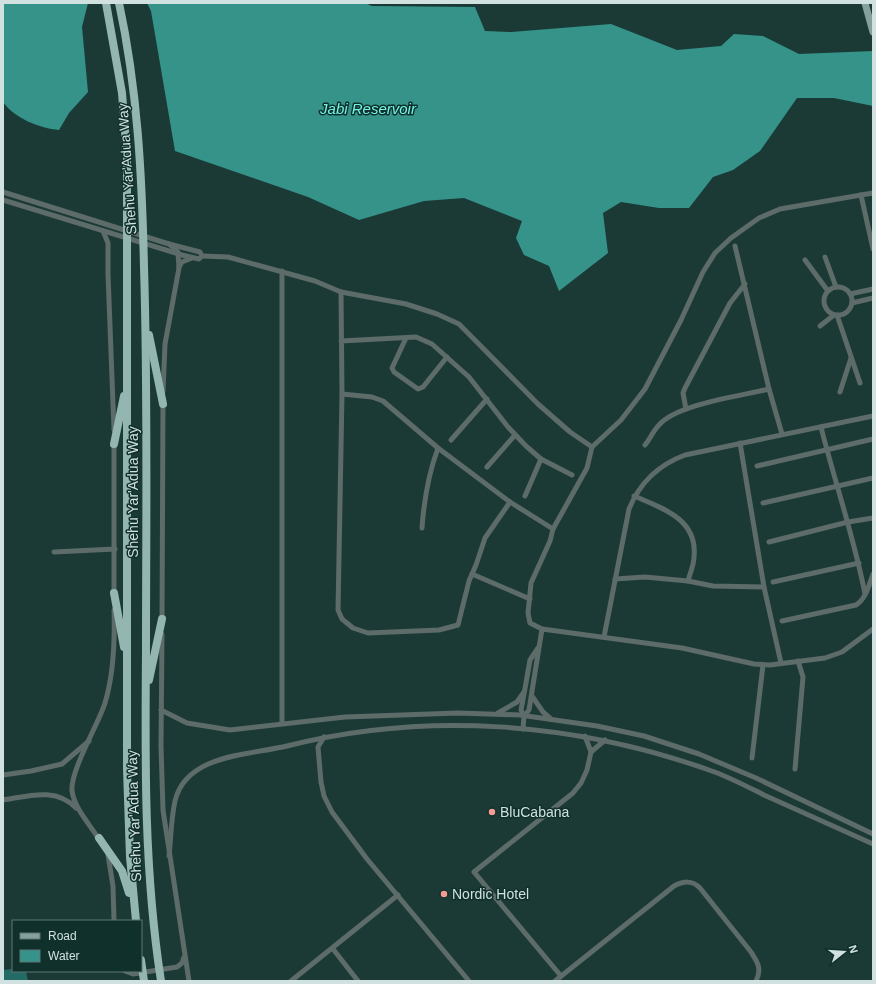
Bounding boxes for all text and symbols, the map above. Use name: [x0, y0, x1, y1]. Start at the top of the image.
water label: Jabi Reservoir: [319, 100, 417, 117]
street label: Shehu Yar'Adua Way: [114, 103, 140, 235]
street label: Shehu Yar'Adua Way: [125, 426, 141, 558]
street label: Shehu Yar'Adua Way: [124, 750, 144, 882]
place label: BluCabana: [500, 804, 569, 820]
marker: BluCabana: [487, 807, 497, 817]
place label: Nordic Hotel: [452, 886, 529, 902]
marker: Nordic Hotel: [439, 889, 449, 899]
legend: [12, 920, 142, 972]
text: Road: [48, 929, 77, 943]
north arrow: [824, 932, 864, 972]
text: N: [847, 944, 860, 955]
text: Water: [48, 949, 80, 963]

